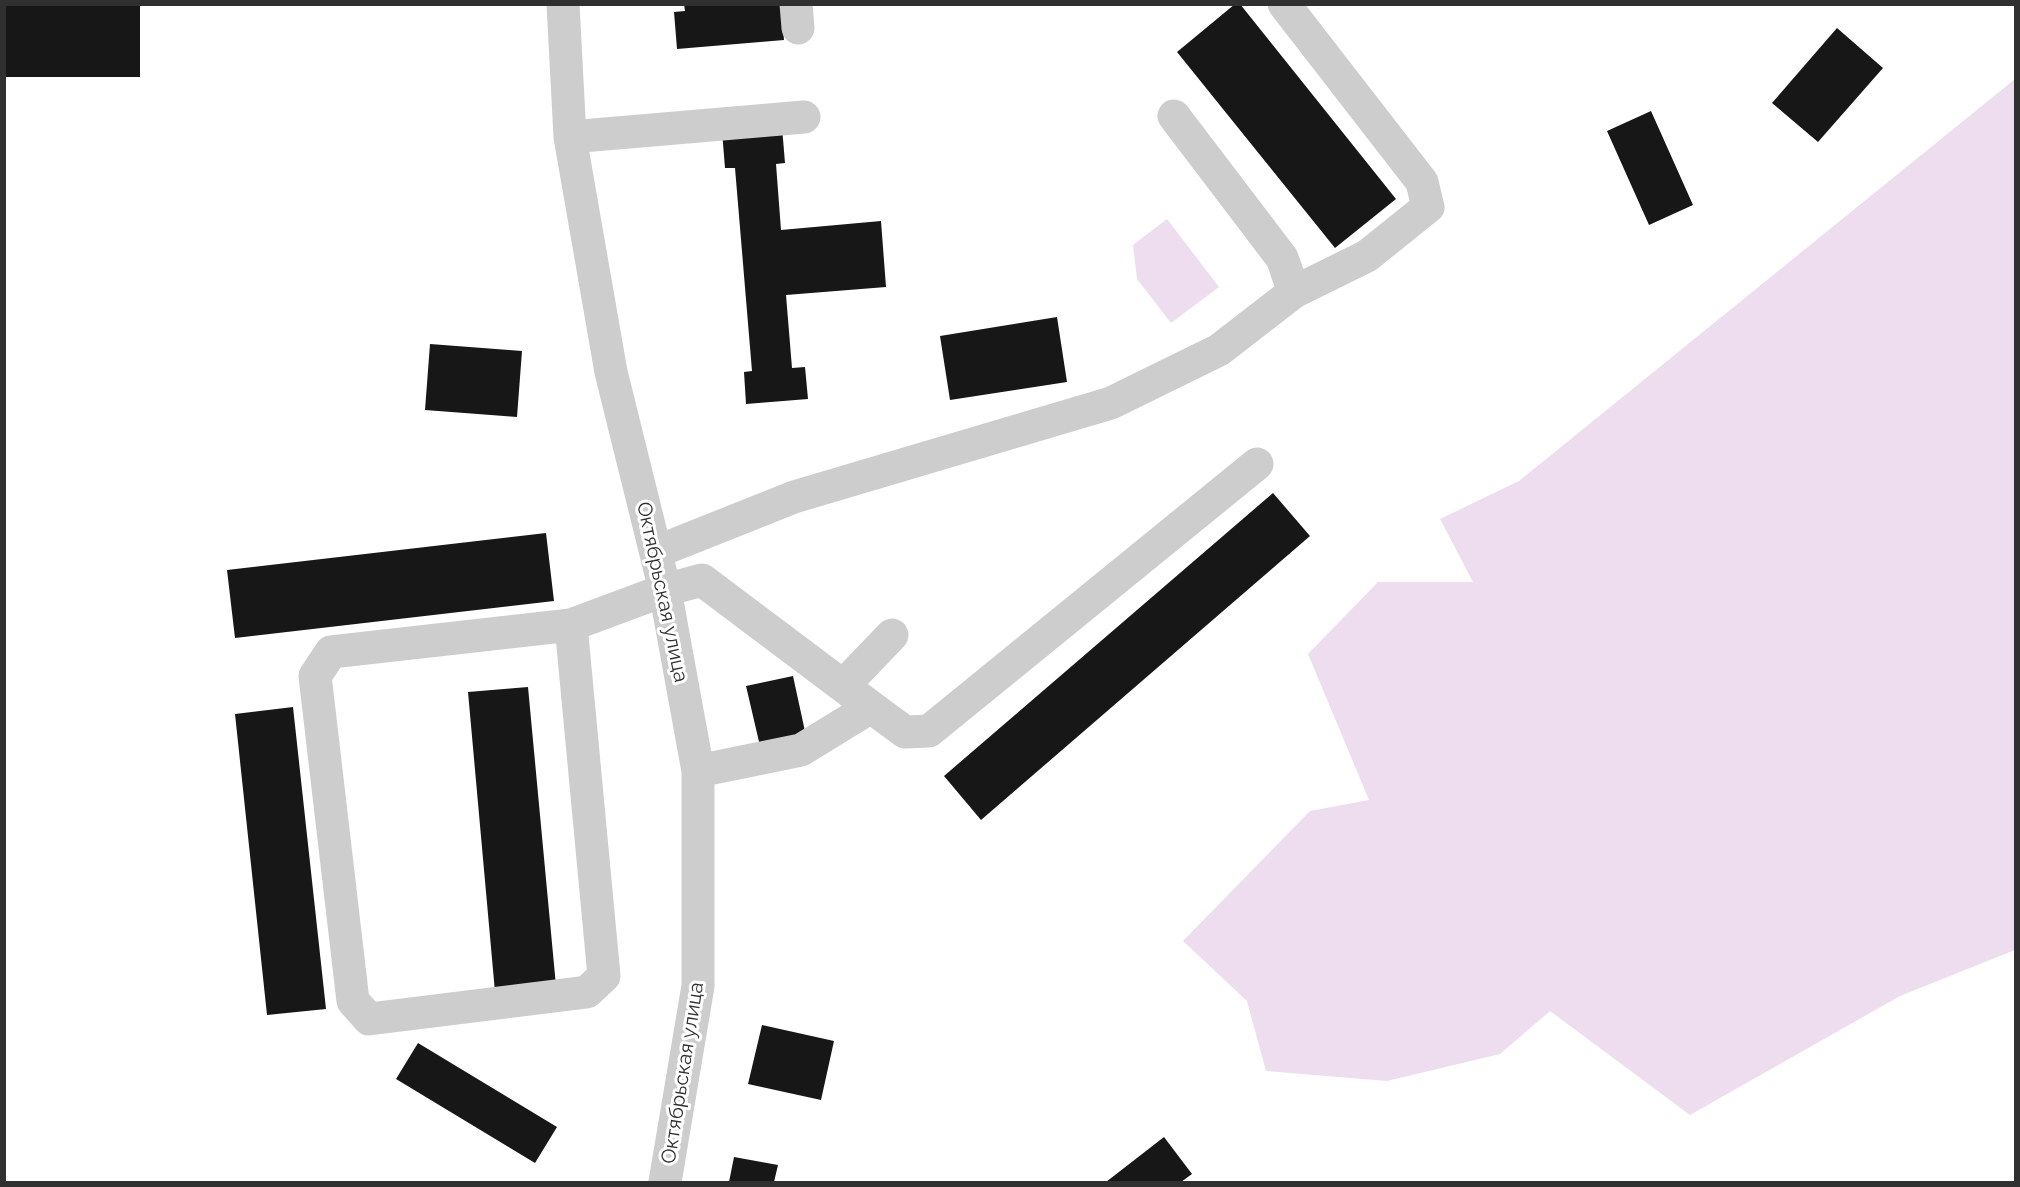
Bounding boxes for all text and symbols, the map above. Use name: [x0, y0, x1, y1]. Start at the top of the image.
street label: Октябрьская улица: [631, 500, 693, 684]
street label: Октябрьская улица: [657, 980, 709, 1166]

